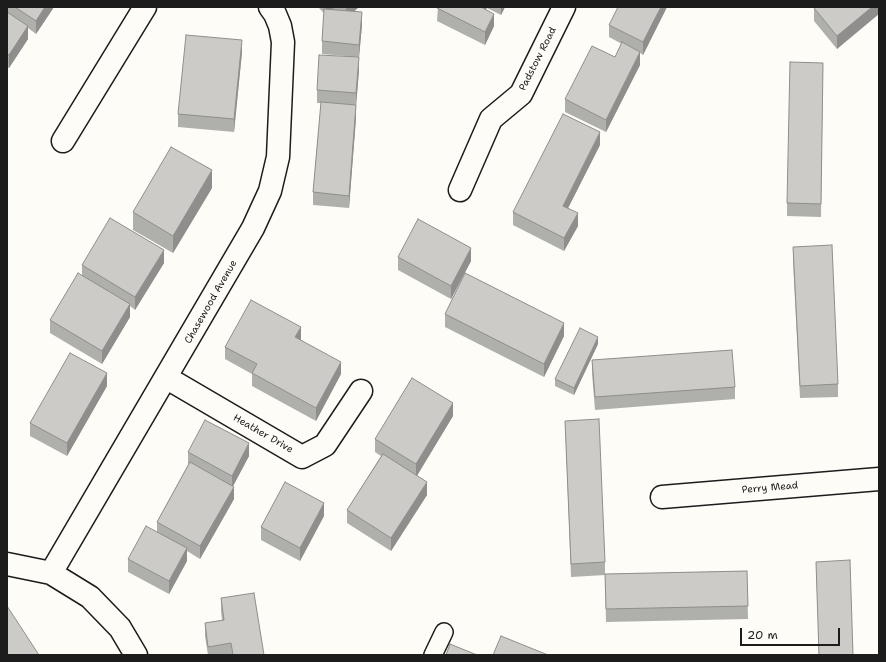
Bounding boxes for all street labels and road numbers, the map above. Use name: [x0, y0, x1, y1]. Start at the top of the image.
street label: Padstow Road: [517, 25, 559, 93]
street label: Chasewood Avenue: [182, 258, 240, 346]
street label: Heather Drive: [231, 412, 295, 456]
street label: Perry Mead: [741, 480, 799, 496]

